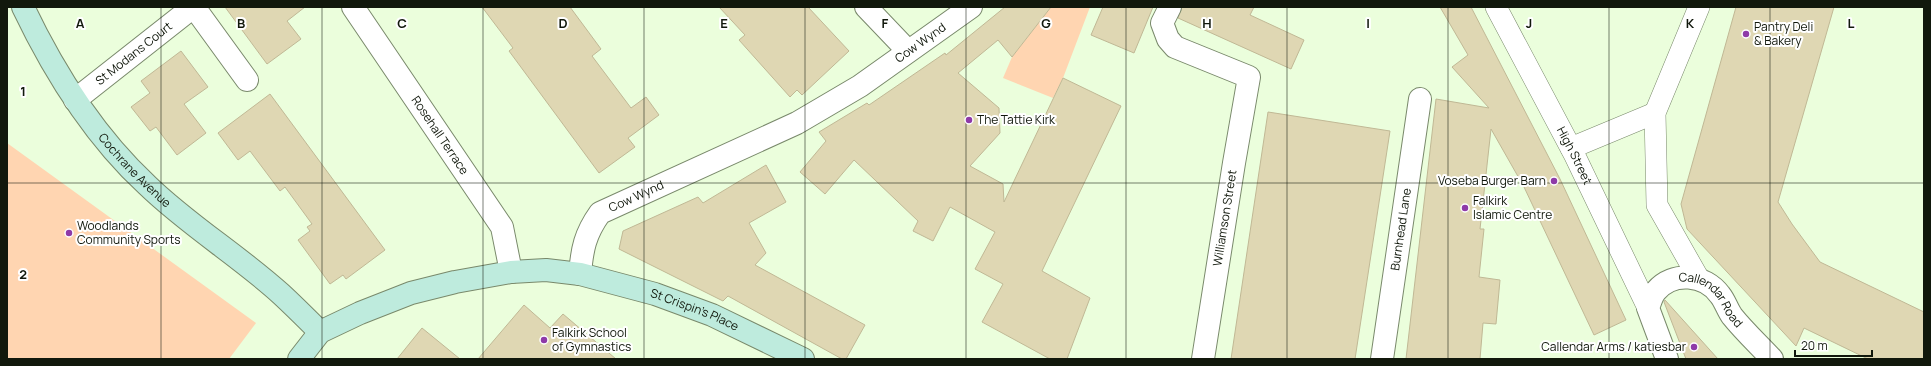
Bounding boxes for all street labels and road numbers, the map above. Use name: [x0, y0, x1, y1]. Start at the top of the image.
street label: St Modans Court: [92, 17, 176, 89]
street label: Cow Wynd: [891, 19, 949, 67]
street label: Rosehall Terrace: [408, 92, 473, 178]
street label: High Street: [1553, 123, 1597, 187]
street label: Cochrane Avenue: [95, 129, 175, 211]
street label: Williamson Street: [1209, 168, 1241, 267]
street label: Cow Wynd: [606, 176, 666, 216]
street label: Burnhead Lane: [1386, 187, 1415, 272]
street label: Callendar Road: [1678, 268, 1747, 331]
street label: St Crispin's Place: [649, 284, 742, 335]

